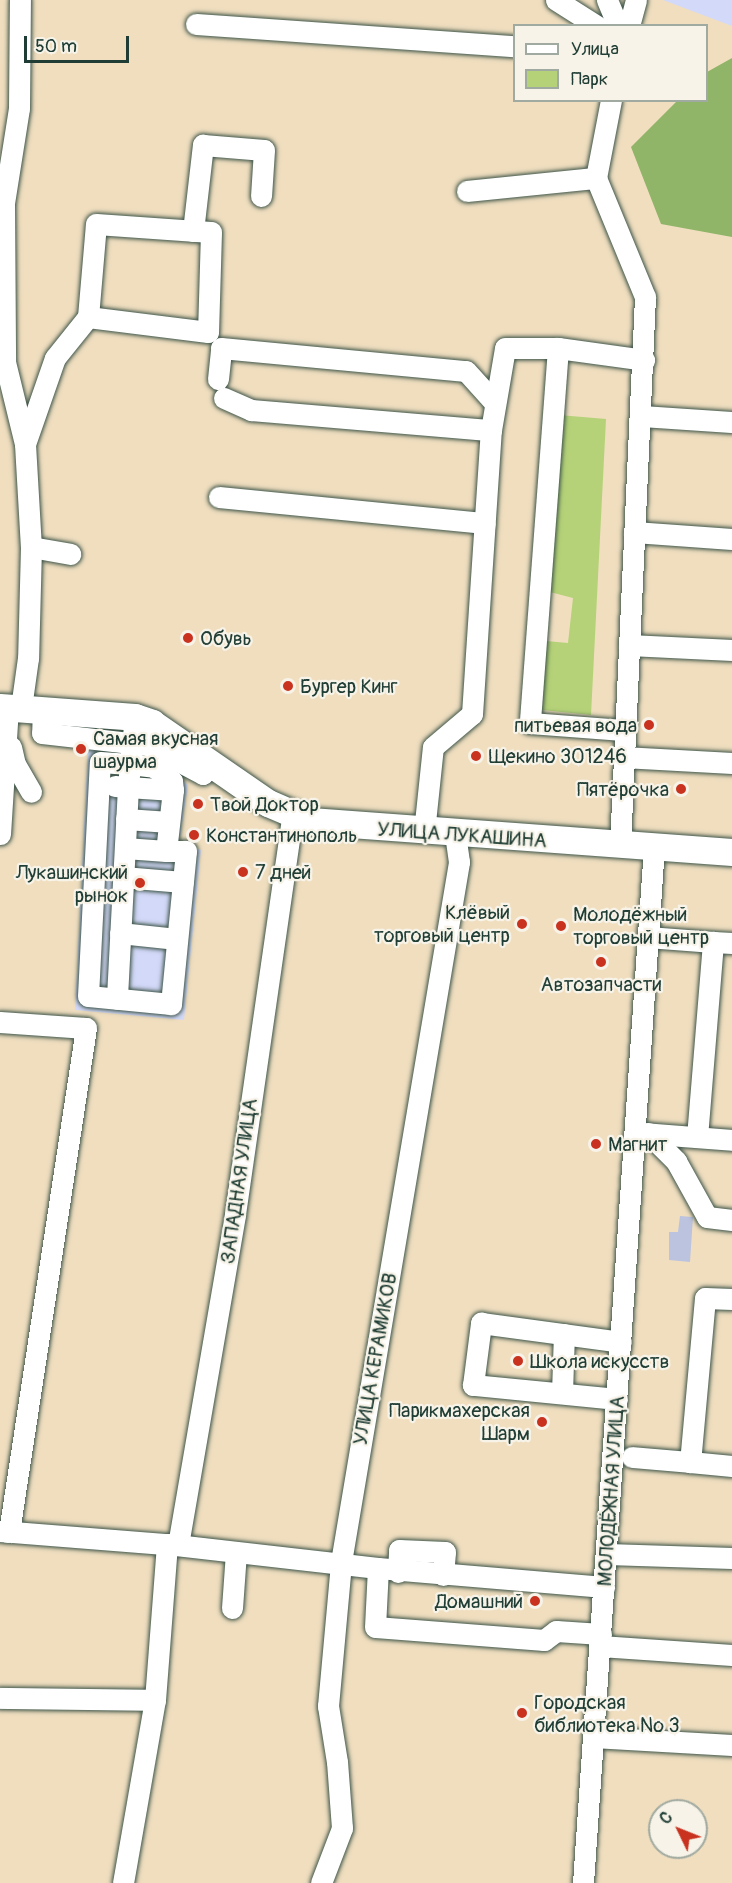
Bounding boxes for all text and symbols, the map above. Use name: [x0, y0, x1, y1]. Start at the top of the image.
scale bar: [27, 24, 132, 62]
legend: [513, 24, 708, 102]
text: 50 m: [35, 35, 77, 58]
text: Улица: [571, 38, 619, 61]
text: Парк: [571, 68, 608, 91]
place label: Обувь: [200, 626, 252, 650]
marker: Обувь: [181, 631, 195, 645]
place label: Бургер Кинг: [300, 674, 398, 698]
marker: Бургер Кинг: [281, 679, 295, 693]
place label: питьевая вода: [514, 713, 637, 737]
marker: питьевая вода: [642, 718, 656, 732]
place label: Самая вкусная шаурма: [93, 726, 218, 773]
marker: Самая вкусная шаурма: [74, 742, 88, 756]
place label: Щекино 301246: [488, 744, 627, 768]
marker: Щекино 301246: [469, 749, 483, 763]
place label: Пятёрочка: [577, 777, 669, 801]
marker: Пятёрочка: [674, 782, 688, 796]
place label: Твой Доктор: [210, 792, 319, 816]
marker: Твой Доктор: [191, 797, 205, 811]
street label: УЛИЦА ЛУКАШИНА: [376, 817, 548, 853]
place label: Константинополь: [206, 823, 358, 847]
marker: Константинополь: [187, 828, 201, 842]
place label: Лукашинский рынок: [16, 860, 128, 907]
place label: 7 дней: [255, 860, 311, 884]
marker: 7 дней: [236, 865, 250, 879]
marker: Лукашинский рынок: [133, 876, 147, 890]
place label: Клёвый торговый центр: [374, 900, 510, 947]
place label: Молодёжный торговый центр: [573, 903, 709, 950]
marker: Клёвый торговый центр: [515, 917, 529, 931]
marker: Молодёжный торговый центр: [554, 919, 568, 933]
marker: Автозапчасти: [594, 955, 608, 969]
place label: Автозапчасти: [541, 972, 661, 996]
street label: ЗАПАДНАЯ УЛИЦА: [216, 1097, 262, 1265]
place label: Магнит: [608, 1132, 667, 1156]
marker: Магнит: [589, 1137, 603, 1151]
street label: УЛИЦА КЕРАМИКОВ: [348, 1271, 402, 1447]
place label: Школа искусств: [530, 1349, 669, 1373]
marker: Школа искусств: [511, 1354, 525, 1368]
street label: МОЛОДЁЖНАЯ УЛИЦА: [592, 1395, 630, 1587]
place label: Парикмахерская Шарм: [389, 1398, 530, 1445]
marker: Парикмахерская Шарм: [535, 1415, 549, 1429]
place label: Домашний: [435, 1589, 523, 1613]
marker: Домашний: [528, 1594, 542, 1608]
place label: Городская библиотека № 3: [534, 1690, 680, 1737]
marker: Городская библиотека № 3: [515, 1706, 529, 1720]
north arrow: [648, 1799, 708, 1859]
text: С: [656, 1808, 677, 1829]

